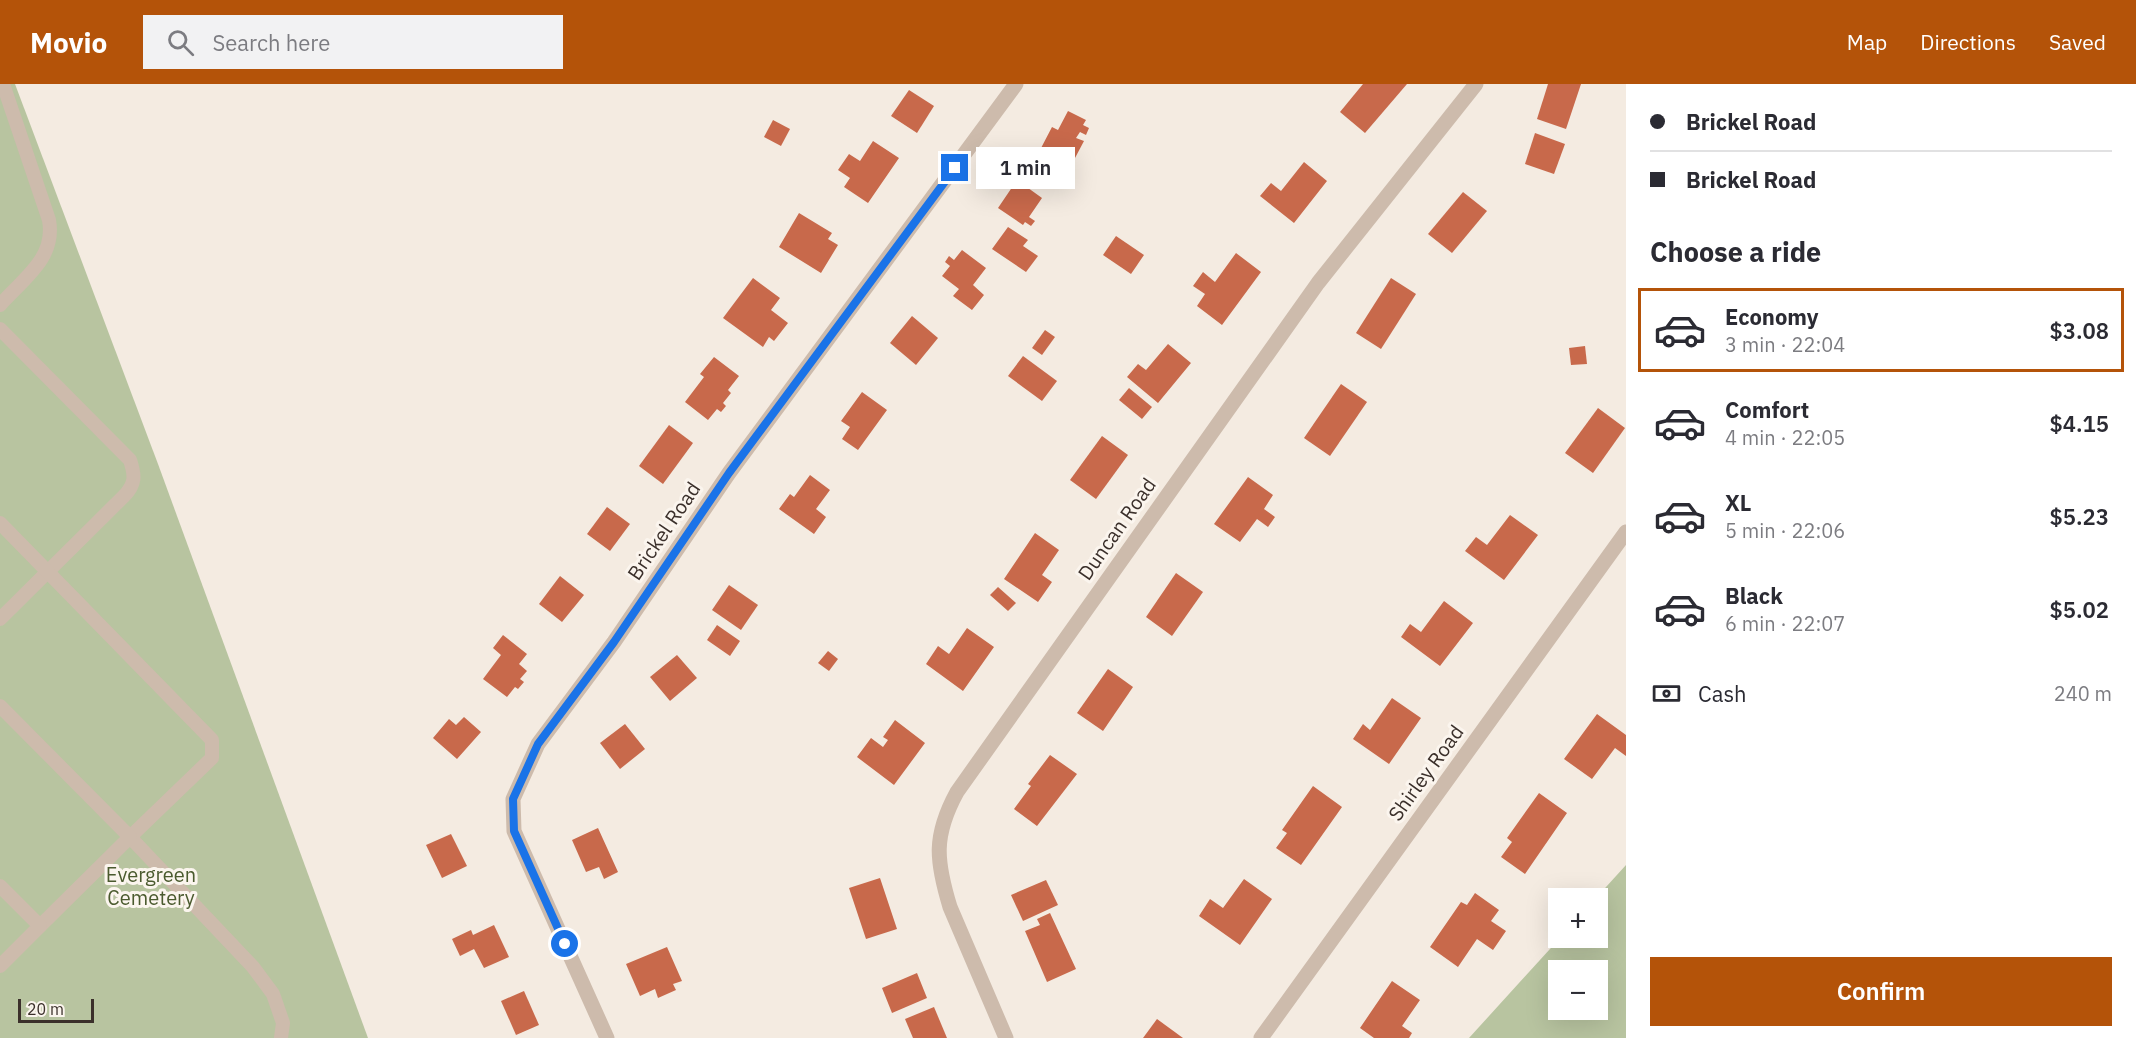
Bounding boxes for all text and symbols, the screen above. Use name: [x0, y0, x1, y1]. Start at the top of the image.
search box: [143, 15, 563, 69]
text: Movio: [30, 24, 107, 61]
icon: search: [164, 26, 197, 59]
text: Search here: [212, 28, 330, 57]
text: Map: [1847, 28, 1887, 56]
text: Directions: [1920, 28, 2016, 56]
text: Saved: [2049, 28, 2106, 56]
text: Brickel Road: [1686, 107, 1816, 136]
callout: 1 min: [976, 147, 1075, 189]
route end: [941, 154, 968, 181]
text: 1 min: [1000, 154, 1051, 181]
text: Brickel Road: [1686, 165, 1816, 194]
text: Choose a ride: [1650, 234, 1821, 269]
text: Economy: [1725, 302, 1819, 331]
icon: car: [1653, 303, 1707, 357]
text: $3.08: [2050, 316, 2109, 345]
text: 3 min · 22:04: [1725, 331, 1845, 358]
text: Comfort: [1725, 395, 1809, 424]
icon: car: [1653, 396, 1707, 450]
text: $4.15: [2050, 409, 2109, 438]
text: 4 min · 22:05: [1725, 424, 1845, 451]
street label: Duncan Road: [1071, 472, 1162, 585]
street label: Brickel Road: [621, 476, 706, 585]
text: XL: [1725, 488, 1751, 517]
icon: car: [1653, 489, 1707, 543]
text: $5.23: [2050, 502, 2109, 531]
text: 5 min · 22:06: [1725, 517, 1845, 544]
text: Black: [1725, 581, 1783, 610]
icon: car: [1653, 582, 1707, 636]
text: $5.02: [2050, 595, 2109, 624]
text: 6 min · 22:07: [1725, 610, 1845, 637]
icon: cash: [1650, 677, 1683, 710]
text: Cash: [1698, 679, 1747, 708]
text: 240 m: [2054, 680, 2112, 707]
street label: Shirley Road: [1382, 719, 1470, 826]
park label: Evergreen Cemetery: [106, 861, 196, 911]
map controls: [1548, 888, 1608, 1020]
button: +: [1548, 888, 1608, 948]
route start: [551, 930, 578, 957]
button: Confirm: [1650, 957, 2112, 1026]
button: −: [1548, 960, 1608, 1020]
scale bar: [18, 996, 94, 1024]
text: 20 m: [27, 999, 64, 1019]

